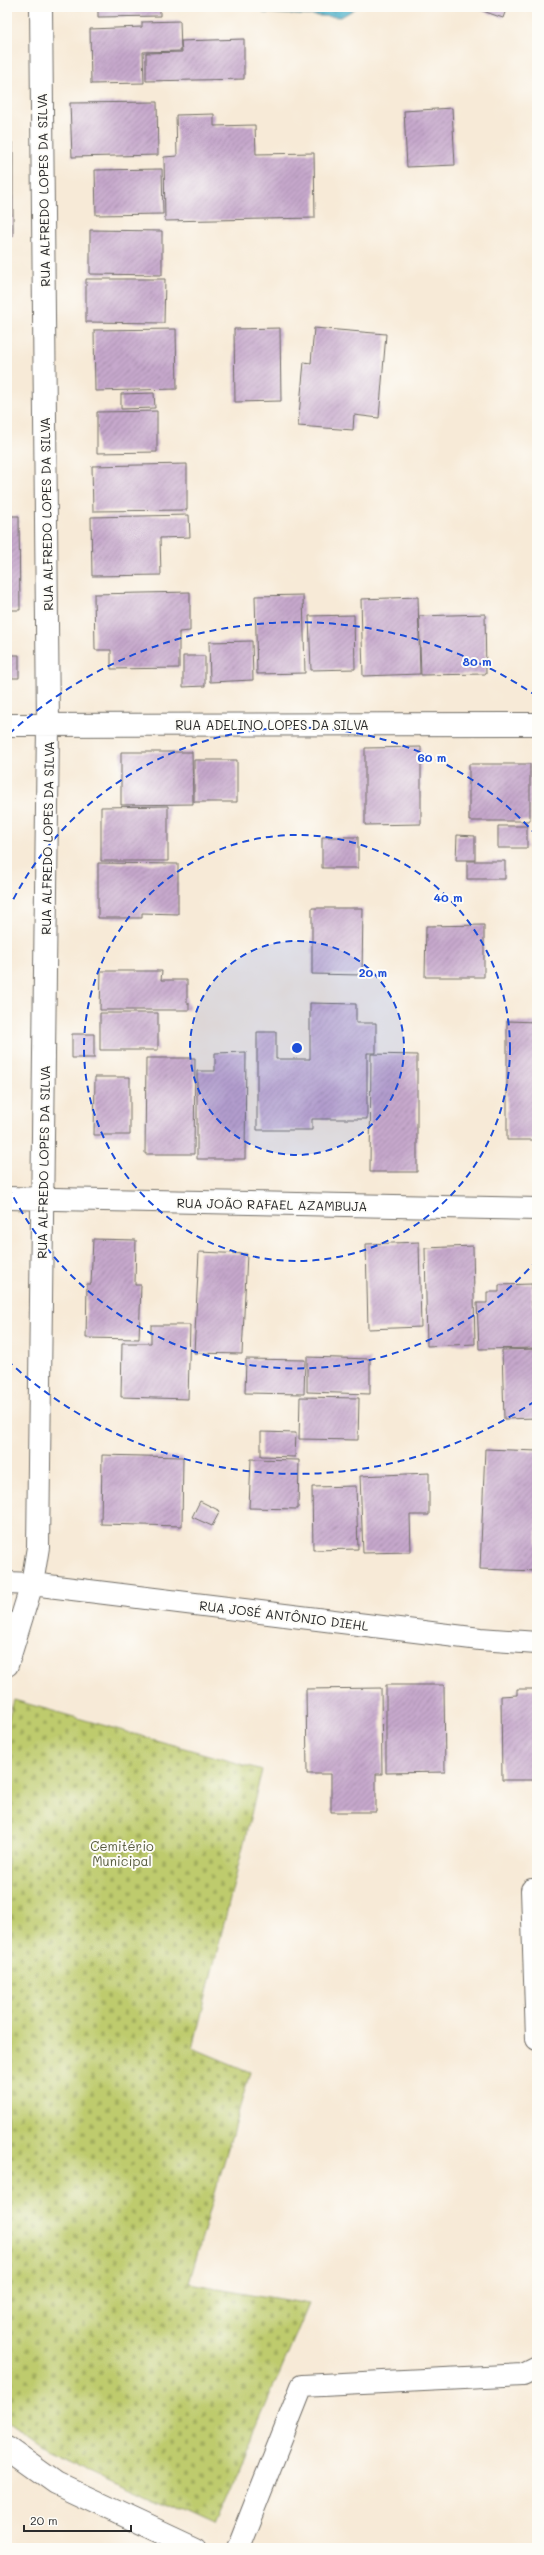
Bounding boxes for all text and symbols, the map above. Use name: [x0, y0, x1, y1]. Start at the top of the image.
street label: RUA ALFREDO LOPES DA SILVA: [33, 93, 53, 287]
street label: RUA ALFREDO LOPES DA SILVA: [36, 417, 56, 611]
text: 80 m: [462, 653, 492, 669]
street label: RUA ADELINO LOPES DA SILVA: [175, 716, 369, 733]
street label: RUA ALFREDO LOPES DA SILVA: [37, 741, 57, 935]
text: 60 m: [418, 749, 446, 765]
text: 40 m: [433, 889, 463, 905]
text: 20 m: [359, 964, 387, 980]
centre of rings: [290, 1041, 304, 1055]
street label: RUA ALFREDO LOPES DA SILVA: [33, 1065, 53, 1259]
street label: RUA JOÃO RAFAEL AZAMBUJA: [176, 1194, 368, 1214]
street label: RUA JOSÉ ANTÔNIO DIEHL: [198, 1596, 370, 1634]
park label: Cemitério Municipal: [90, 1837, 154, 1869]
scale bar: [24, 2507, 131, 2533]
text: 20 m: [30, 2512, 58, 2528]

